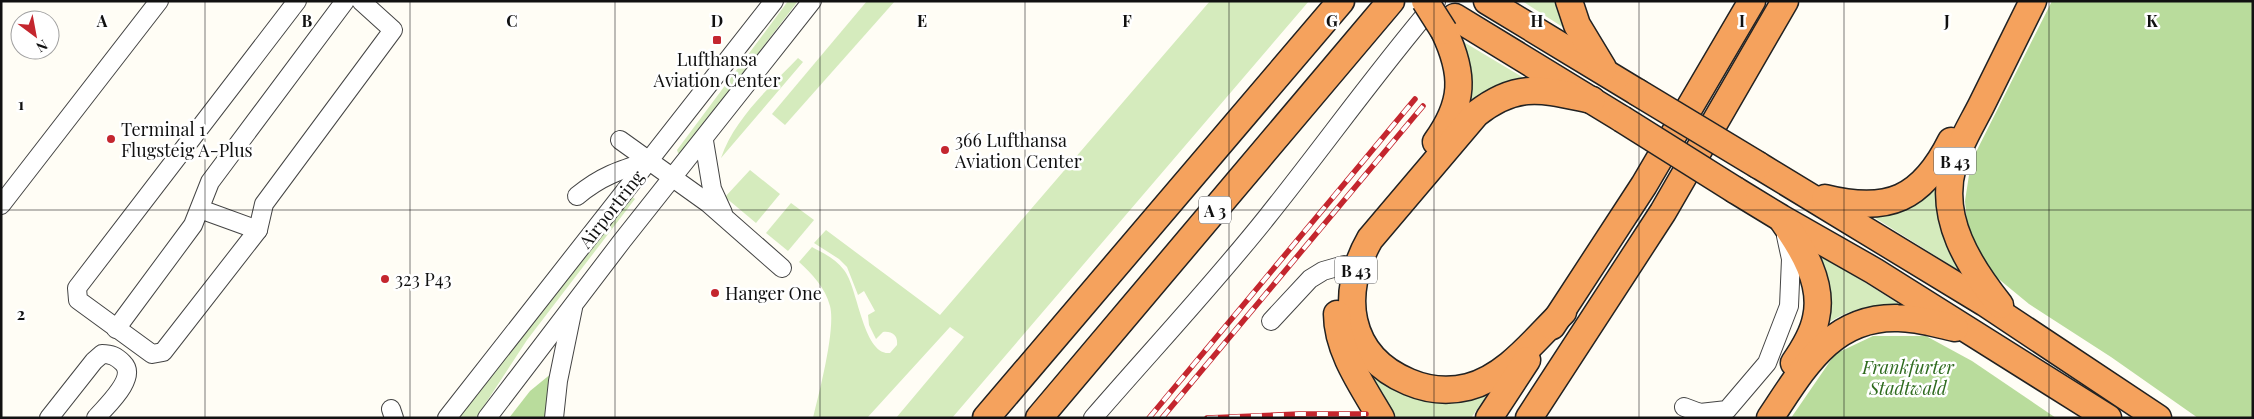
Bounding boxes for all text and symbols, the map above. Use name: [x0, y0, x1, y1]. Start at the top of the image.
north arrow: [10, 10, 60, 60]
text: A: [96, 10, 108, 31]
text: B: [302, 10, 313, 31]
text: C: [506, 10, 518, 31]
text: D: [711, 10, 723, 31]
text: E: [917, 10, 927, 31]
text: F: [1122, 10, 1132, 31]
text: G: [1326, 10, 1338, 31]
text: H: [1531, 10, 1544, 31]
text: I: [1739, 10, 1745, 31]
text: J: [1943, 10, 1950, 31]
text: K: [2146, 10, 2158, 31]
marker: Lufthansa Aviation Center: [711, 34, 723, 46]
text: N: [33, 36, 51, 57]
place label: Lufthansa Aviation Center: [653, 47, 780, 92]
text: 1: [18, 93, 24, 114]
place label: Terminal 1 Flugsteig A-Plus: [121, 117, 253, 162]
place label: 366 Lufthansa Aviation Center: [954, 128, 1082, 173]
marker: Terminal 1 Flugsteig A-Plus: [105, 133, 117, 145]
marker: 366 Lufthansa Aviation Center: [939, 144, 951, 156]
road number: B 43: [1934, 148, 1976, 175]
street label: Airportring: [572, 165, 649, 254]
road number: A 3: [1199, 196, 1231, 224]
road number: B 43: [1335, 256, 1377, 284]
place label: 323 P43: [395, 267, 452, 291]
marker: 323 P43: [379, 273, 391, 285]
place label: Hanger One: [725, 281, 822, 305]
marker: Hanger One: [709, 287, 721, 299]
text: 2: [17, 303, 25, 324]
park label: Frankfurter Stadtwald: [1861, 355, 1955, 400]

